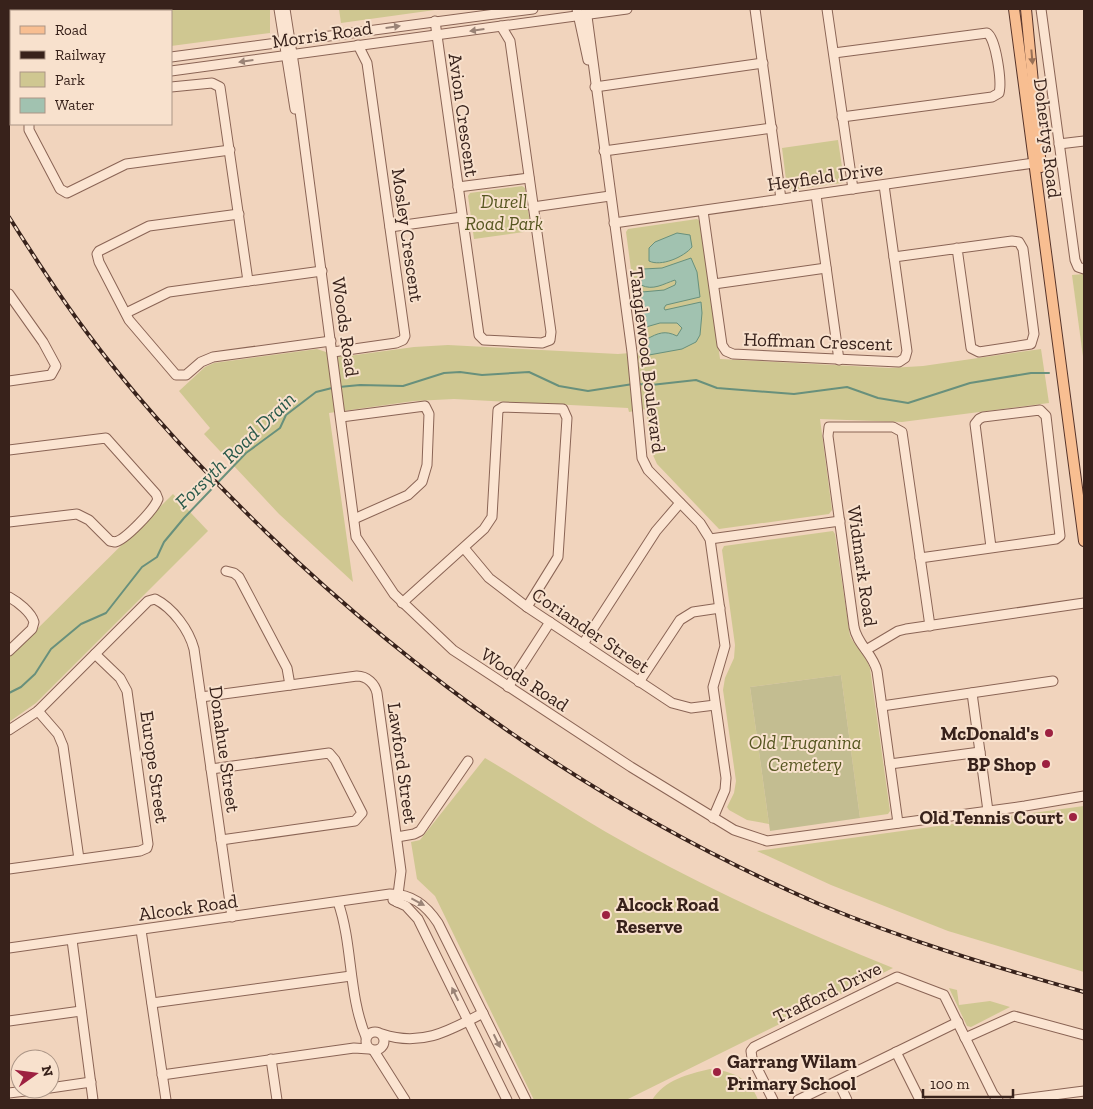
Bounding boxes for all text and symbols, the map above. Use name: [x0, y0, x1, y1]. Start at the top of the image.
legend: [10, 10, 172, 125]
street label: Morris Road: [271, 16, 374, 53]
text: Road: [55, 21, 88, 39]
one-way arrow: [385, 23, 401, 31]
one-way arrow: [468, 26, 484, 34]
text: Railway: [55, 46, 106, 64]
one-way arrow: [1029, 49, 1037, 65]
street label: Avion Crescent: [443, 52, 484, 178]
one-way arrow: [238, 57, 254, 65]
text: Park: [55, 71, 85, 89]
street label: Dohertys Road: [1029, 77, 1066, 200]
text: Water: [55, 96, 95, 114]
street label: Heyfield Drive: [766, 157, 884, 196]
street label: Mosley Crescent: [387, 167, 428, 303]
park label: Durell Road Park: [465, 190, 543, 235]
street label: Tanglewood Boulevard: [625, 266, 670, 455]
street label: Woods Road: [327, 276, 364, 379]
street label: Hoffman Crescent: [743, 327, 893, 356]
water label: Forsyth Road Drain: [170, 386, 300, 514]
street label: Widmark Road: [843, 504, 882, 628]
street label: Coriander Street: [528, 583, 654, 678]
street label: Woods Road: [476, 642, 574, 717]
street label: Donahue Street: [204, 684, 245, 814]
street label: Lawford Street: [383, 701, 422, 825]
street label: Europe Street: [135, 709, 174, 825]
place label: McDonald's: [941, 722, 1039, 745]
marker: McDonald's: [1043, 727, 1055, 739]
park label: Old Truganina Cemetery: [749, 731, 861, 776]
place label: BP Shop: [967, 753, 1036, 776]
marker: BP Shop: [1040, 758, 1052, 770]
place label: Old Tennis Court: [919, 806, 1063, 829]
marker: Old Tennis Court: [1067, 811, 1079, 823]
street label: Alcock Road: [137, 889, 240, 926]
place label: Alcock Road Reserve: [616, 893, 719, 938]
one-way arrow: [410, 898, 425, 906]
marker: Alcock Road Reserve: [600, 909, 612, 921]
street label: Trafford Drive: [769, 956, 885, 1029]
one-way arrow: [451, 986, 459, 1001]
one-way arrow: [493, 1034, 501, 1048]
north arrow: [10, 1049, 60, 1099]
place label: Garrang Wilam Primary School: [727, 1050, 857, 1095]
text: N: [38, 1064, 57, 1079]
marker: Garrang Wilam Primary School: [711, 1066, 723, 1078]
scale bar: [923, 1066, 1013, 1098]
text: 100 m: [930, 1075, 969, 1093]

